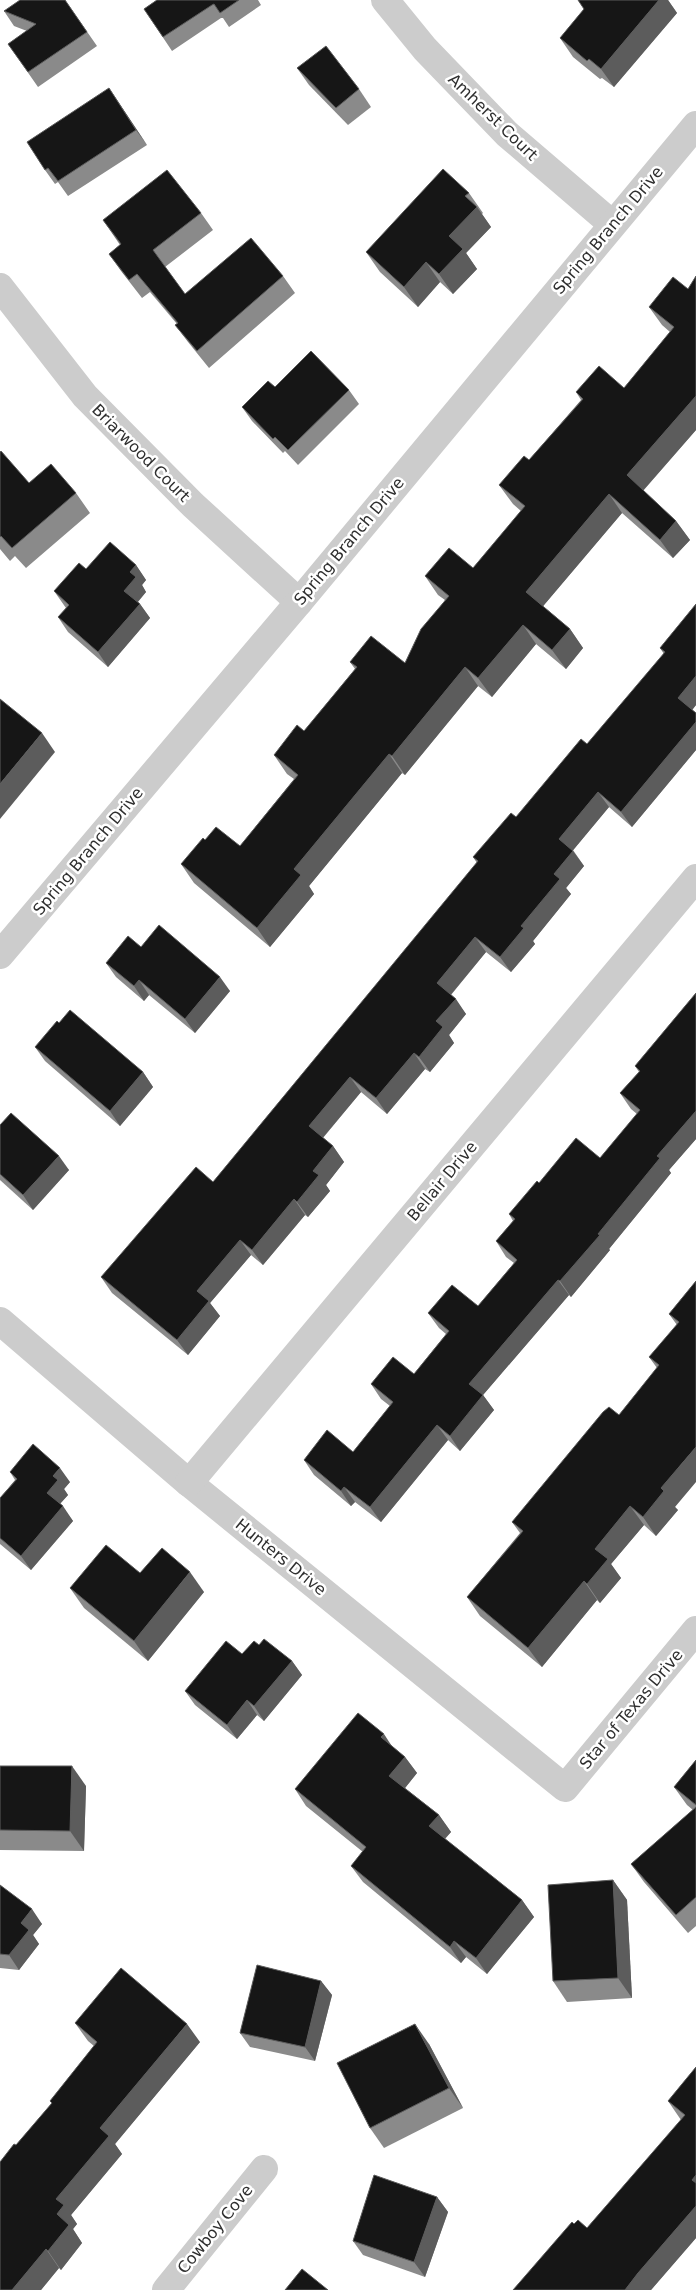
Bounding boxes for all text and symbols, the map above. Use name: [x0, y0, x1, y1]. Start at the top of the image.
street label: Amherst Court: [444, 70, 542, 164]
street label: Spring Branch Drive: [549, 162, 667, 298]
street label: Briarwood Court: [88, 400, 194, 506]
street label: Spring Branch Drive: [290, 473, 408, 609]
street label: Spring Branch Drive: [29, 783, 147, 919]
street label: Bellair Drive: [403, 1137, 481, 1225]
street label: Hunters Drive: [232, 1515, 330, 1599]
street label: Star of Texas Drive: [575, 1645, 687, 1773]
street label: Cowboy Cove: [173, 2181, 257, 2277]

